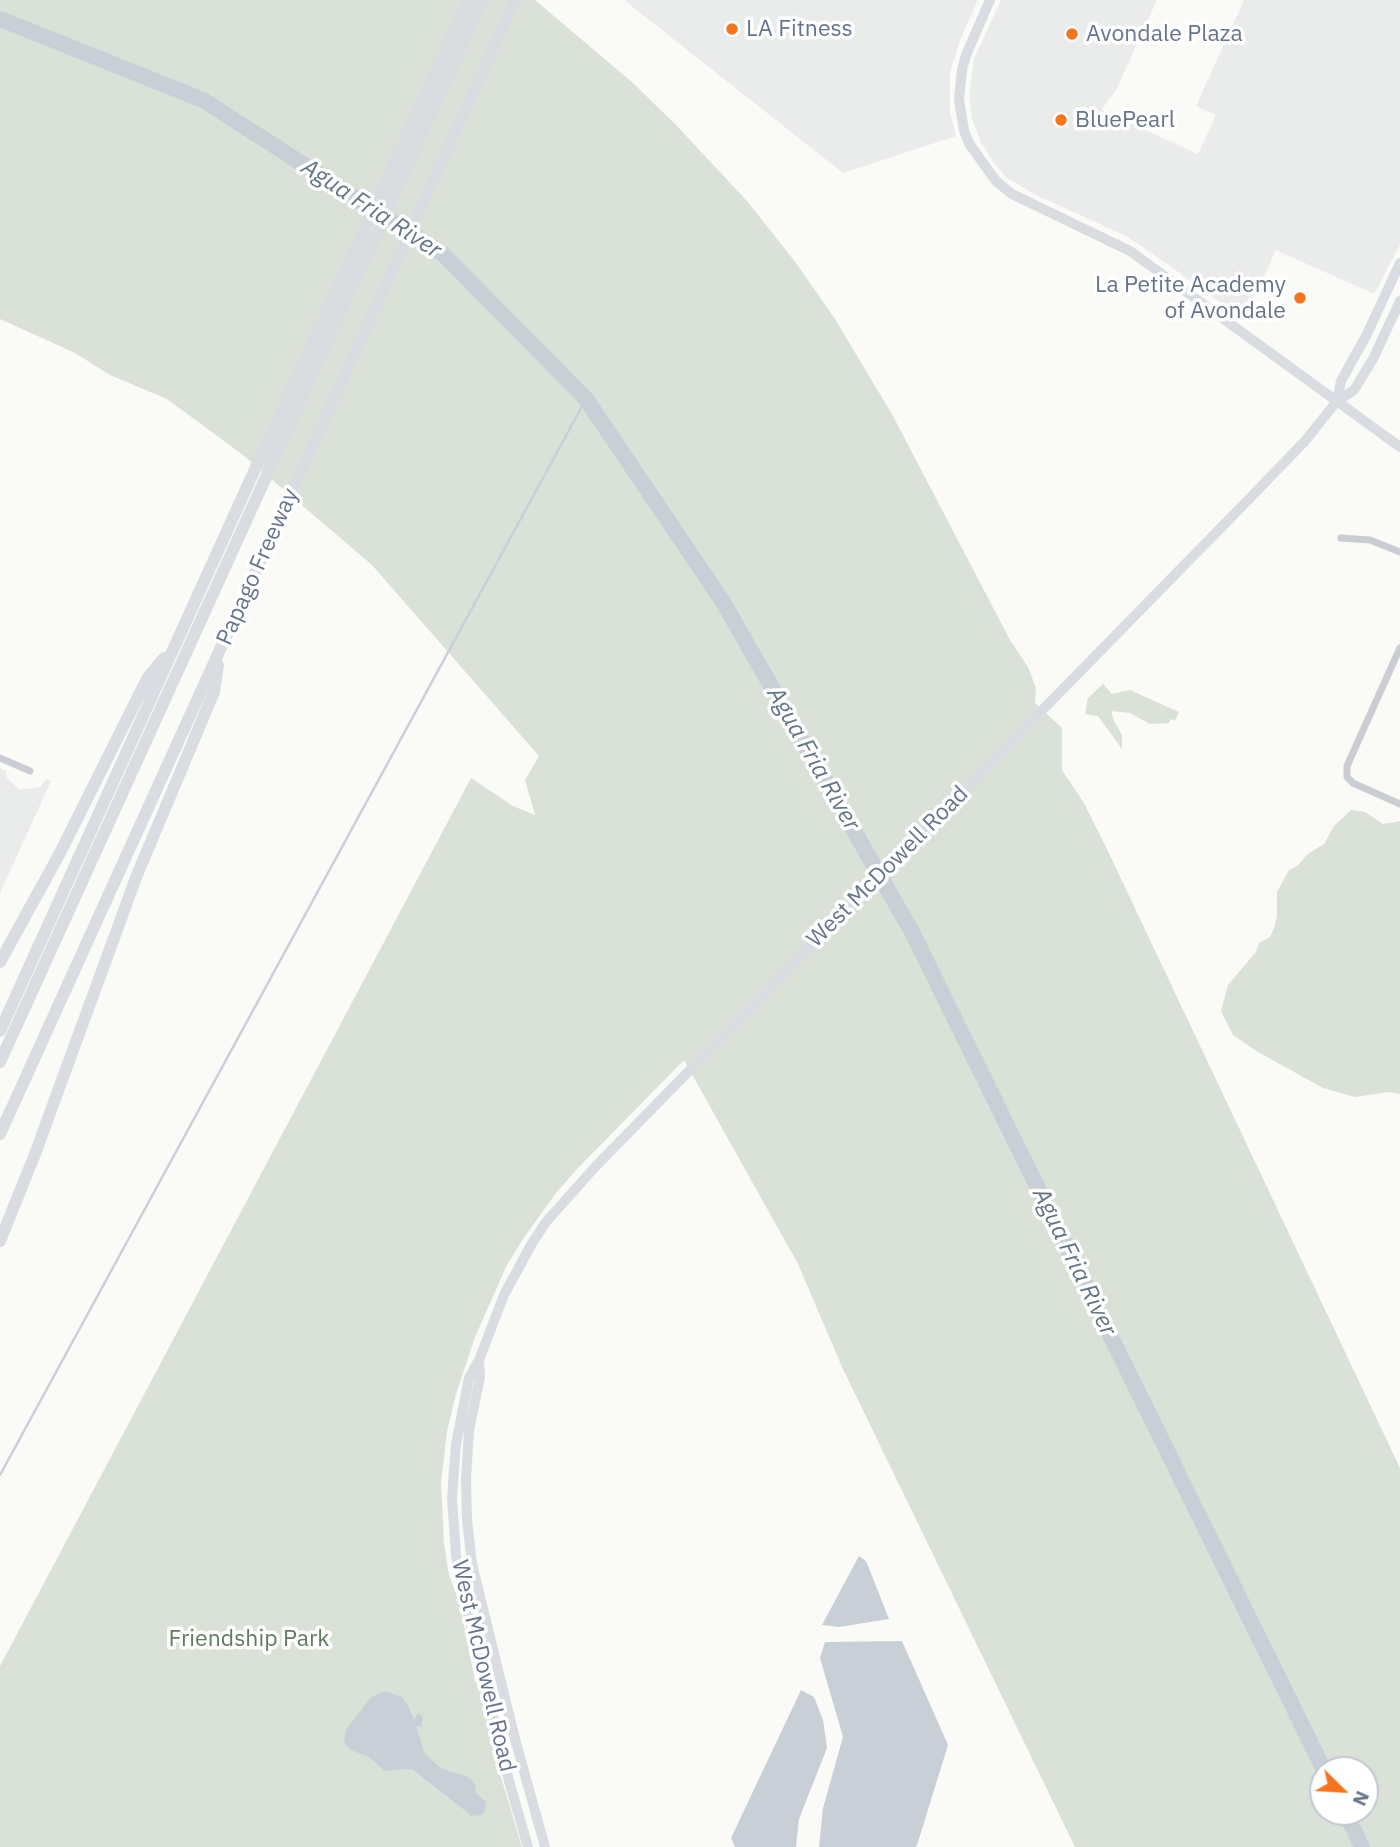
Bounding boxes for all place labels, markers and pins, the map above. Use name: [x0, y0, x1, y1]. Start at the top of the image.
place label: LA Fitness: [746, 15, 853, 43]
place label: Avondale Plaza: [1086, 20, 1243, 48]
marker: LA Fitness: [724, 21, 740, 37]
marker: Avondale Plaza: [1064, 26, 1080, 42]
place label: BluePearl: [1075, 106, 1175, 134]
marker: BluePearl: [1053, 112, 1069, 128]
place label: La Petite Academy of Avondale: [1095, 271, 1286, 325]
marker: La Petite Academy of Avondale: [1292, 290, 1308, 306]

